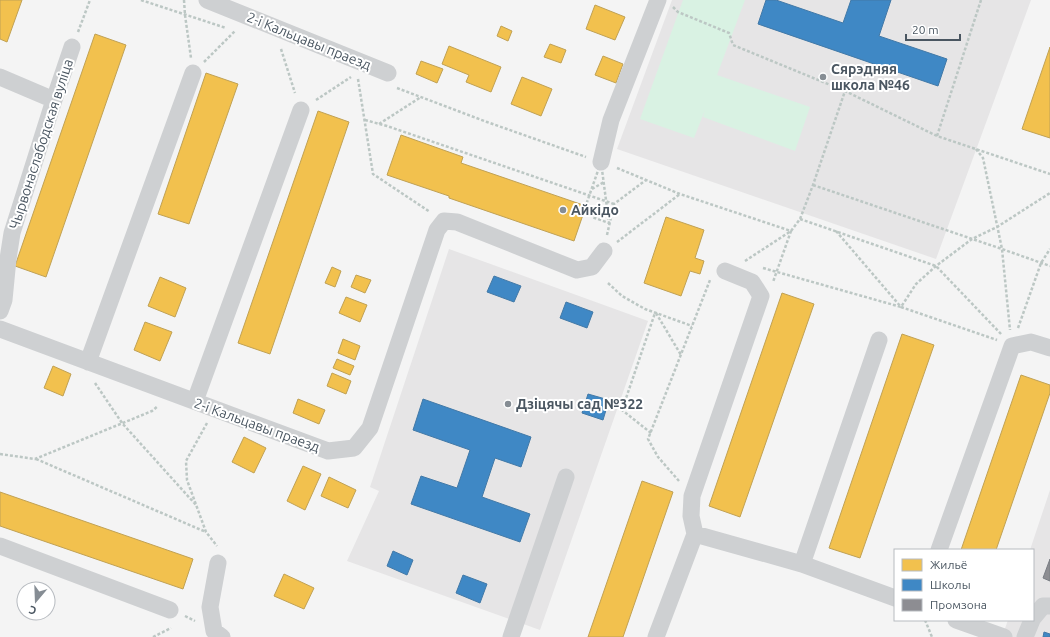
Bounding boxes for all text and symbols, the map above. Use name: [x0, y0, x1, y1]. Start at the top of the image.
street label: 2-і Кальцавы праезд: [245, 9, 373, 73]
scale bar: [906, 16, 960, 42]
text: 20 m: [912, 23, 939, 36]
street label: Чырвонаслабодская вуліца: [6, 57, 76, 231]
place label: Сярэдняя школа №46: [831, 61, 910, 93]
marker: Сярэдняя школа №46: [818, 72, 828, 82]
place label: Айкідо: [571, 202, 619, 218]
marker: Айкідо: [558, 205, 568, 215]
street label: 2-і Кальцавы праезд: [192, 395, 322, 455]
place label: Дзіцячы сад №322: [516, 396, 643, 412]
marker: Дзіцячы сад №322: [503, 399, 513, 409]
legend: [894, 549, 1034, 621]
text: Жильё: [930, 558, 967, 571]
text: Школы: [930, 578, 971, 591]
north arrow: [16, 581, 56, 621]
text: Промзона: [930, 598, 987, 611]
text: С: [27, 604, 38, 617]

